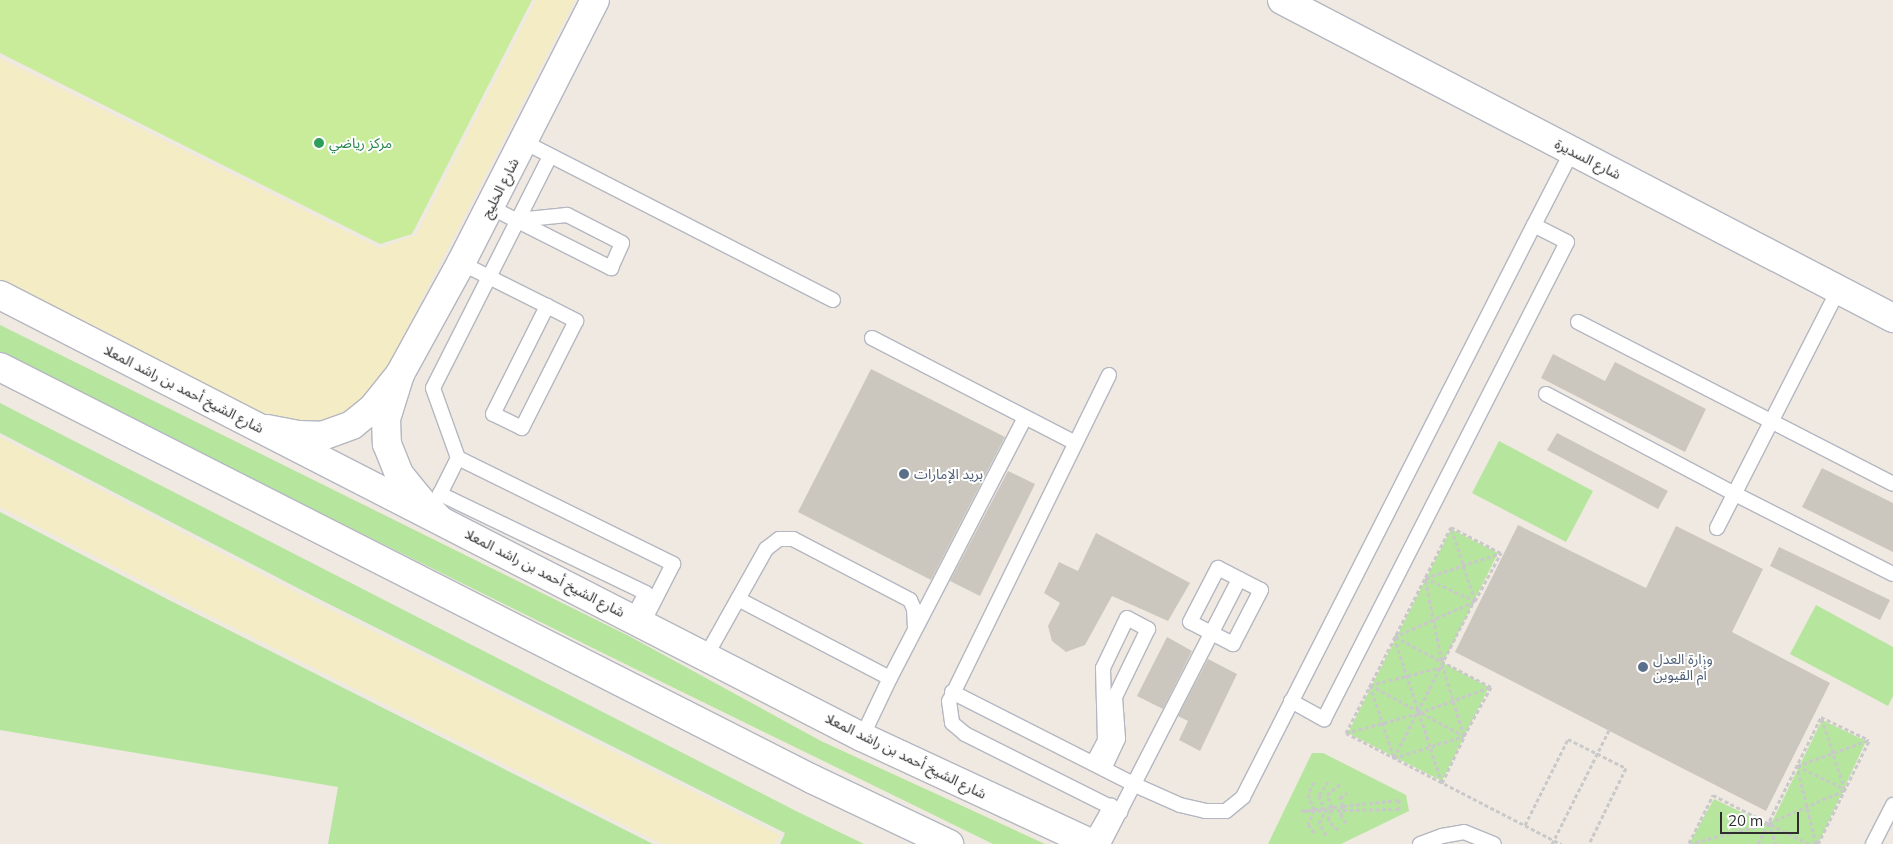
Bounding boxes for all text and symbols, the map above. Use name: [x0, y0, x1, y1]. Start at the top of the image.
place label: مركز رياضي: [329, 135, 392, 151]
street label: شارع السديرة: [1552, 135, 1624, 183]
marker: مركز رياضي: [313, 137, 325, 149]
street label: شارع الخليج: [478, 155, 522, 221]
street label: شارع الشيخ أحمد بن راشد المعلا: [101, 341, 267, 437]
place label: بريد الإمارات: [914, 466, 983, 482]
marker: بريد الإمارات: [898, 468, 910, 480]
street label: شارع الشيخ أحمد بن راشد المعلا: [462, 525, 628, 621]
place label: وزارة العدل أم القيوين: [1653, 651, 1713, 684]
marker: وزارة العدل أم القيوين: [1637, 661, 1649, 673]
street label: شارع الشيخ أحمد بن راشد المعلا: [823, 710, 989, 802]
scale bar: [1723, 802, 1802, 834]
text: 20 m: [1728, 811, 1763, 830]

